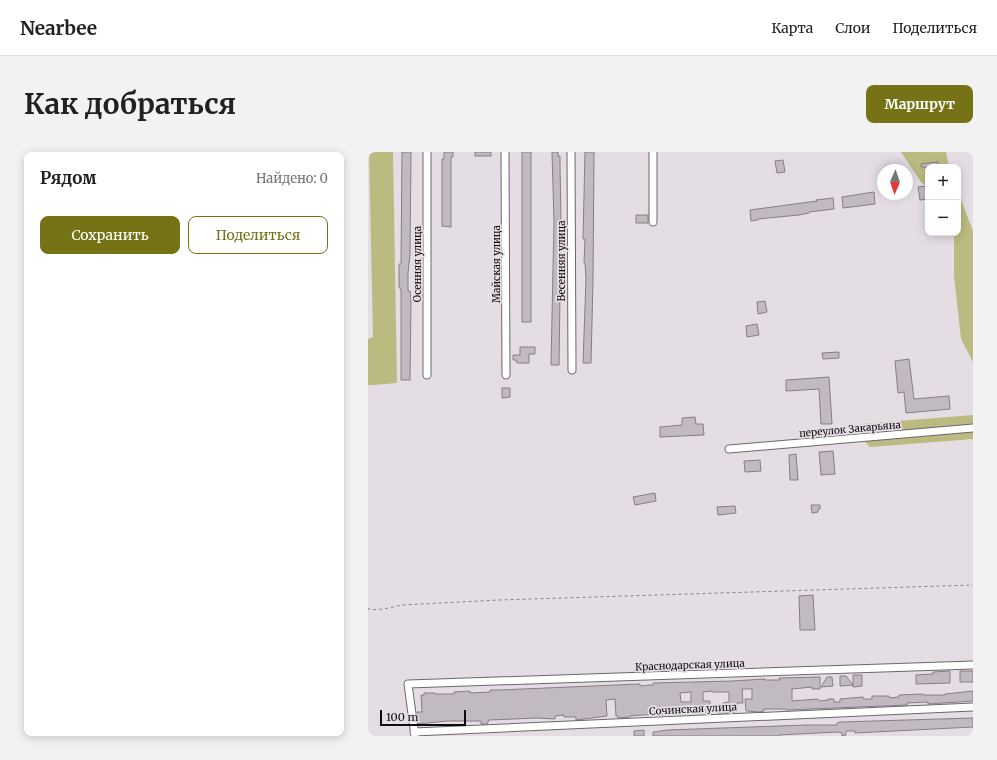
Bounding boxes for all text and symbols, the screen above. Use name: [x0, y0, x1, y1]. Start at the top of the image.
text: Nearbee: [20, 16, 97, 40]
text: Карта: [771, 19, 813, 37]
text: Слои: [835, 19, 870, 37]
text: Поделиться: [892, 19, 977, 37]
button: Маршрут: [866, 85, 973, 123]
text: Как добраться: [24, 86, 236, 122]
north arrow: [877, 164, 913, 200]
map controls: [925, 164, 961, 236]
button: +: [925, 164, 961, 200]
text: Рядом: [40, 167, 96, 189]
text: Найдено: 0: [256, 170, 328, 187]
button: −: [925, 200, 961, 236]
button: Сохранить: [40, 216, 180, 254]
button: Поделиться: [188, 216, 328, 254]
street label: Весенняя улица: [555, 220, 568, 302]
street label: Майская улица: [490, 224, 503, 303]
street label: Осенняя улица: [411, 225, 424, 302]
street label: переулок Закарьяна: [799, 418, 902, 440]
street label: Краснодарская улица: [635, 657, 746, 673]
street label: Сочинская улица: [649, 700, 738, 718]
scale bar: [380, 708, 466, 727]
text: 100 m: [386, 710, 418, 724]

